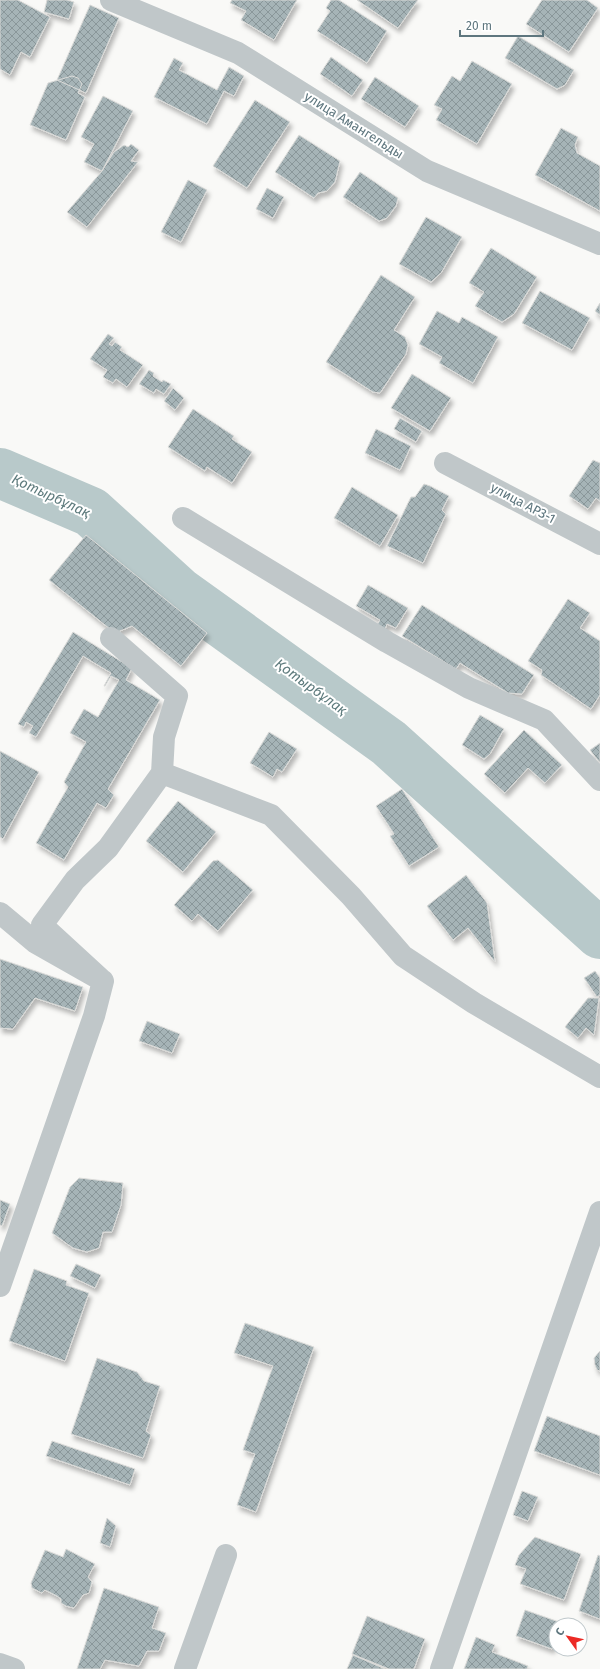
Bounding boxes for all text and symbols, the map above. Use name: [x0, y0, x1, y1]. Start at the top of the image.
scale bar: [460, 12, 543, 38]
text: 20 m: [466, 19, 492, 33]
street label: улица Амангельды: [302, 88, 406, 162]
water label: Қотырбұлақ: [9, 470, 93, 522]
street label: улица АРЗ-1: [488, 480, 558, 526]
water label: Қотырбұлақ: [272, 655, 351, 719]
north arrow: [548, 1617, 588, 1657]
text: С: [553, 1625, 568, 1638]

